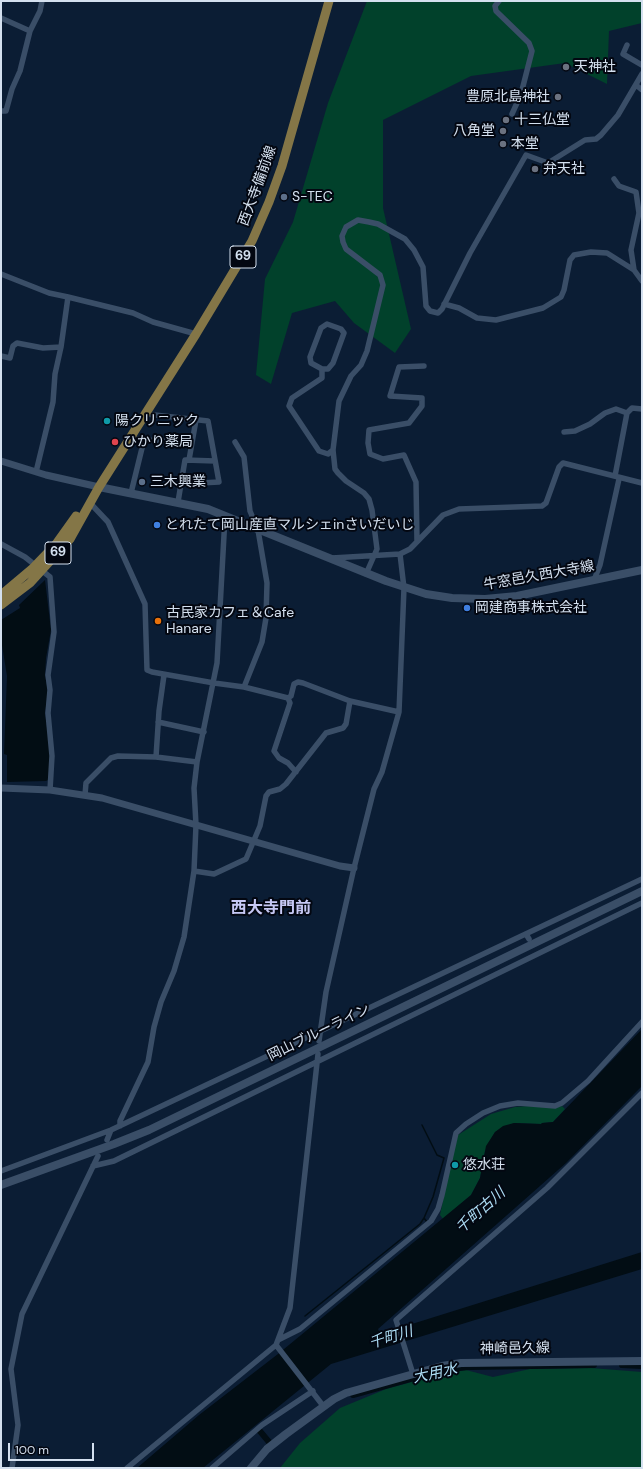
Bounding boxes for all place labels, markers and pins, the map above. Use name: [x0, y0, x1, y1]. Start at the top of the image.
place label: 天神社: [574, 59, 616, 75]
marker: 天神社: [561, 62, 571, 72]
place label: 豊原北島神社: [466, 89, 550, 105]
marker: 豊原北島神社: [553, 92, 563, 102]
place label: 十三仏堂: [514, 112, 570, 128]
marker: 十三仏堂: [501, 115, 511, 125]
place label: 八角堂: [453, 123, 495, 139]
marker: 八角堂: [498, 126, 508, 136]
place label: 本堂: [511, 136, 539, 152]
marker: 本堂: [498, 139, 508, 149]
place label: 弁天社: [543, 161, 585, 177]
marker: 弁天社: [530, 164, 540, 174]
place label: S-TEC: [292, 189, 333, 205]
marker: S-TEC: [279, 192, 289, 202]
place label: 陽クリニック: [115, 413, 199, 429]
marker: 陽クリニック: [102, 416, 112, 426]
place label: ひかり薬局: [123, 434, 193, 450]
marker: ひかり薬局: [110, 437, 120, 447]
place label: 三木興業: [150, 474, 206, 490]
marker: 三木興業: [137, 477, 147, 487]
place label: とれたて岡山産直マルシェinさいだいじ: [165, 517, 414, 533]
marker: とれたて岡山産直マルシェinさいだいじ: [152, 520, 162, 530]
place label: 岡建商事株式会社: [475, 600, 587, 616]
marker: 岡建商事株式会社: [462, 603, 472, 613]
place label: 古民家カフェ＆Cafe Hanare: [166, 605, 294, 638]
marker: 古民家カフェ＆Cafe Hanare: [153, 616, 163, 626]
place label: 悠水荘: [463, 1157, 505, 1173]
marker: 悠水荘: [450, 1160, 460, 1170]

